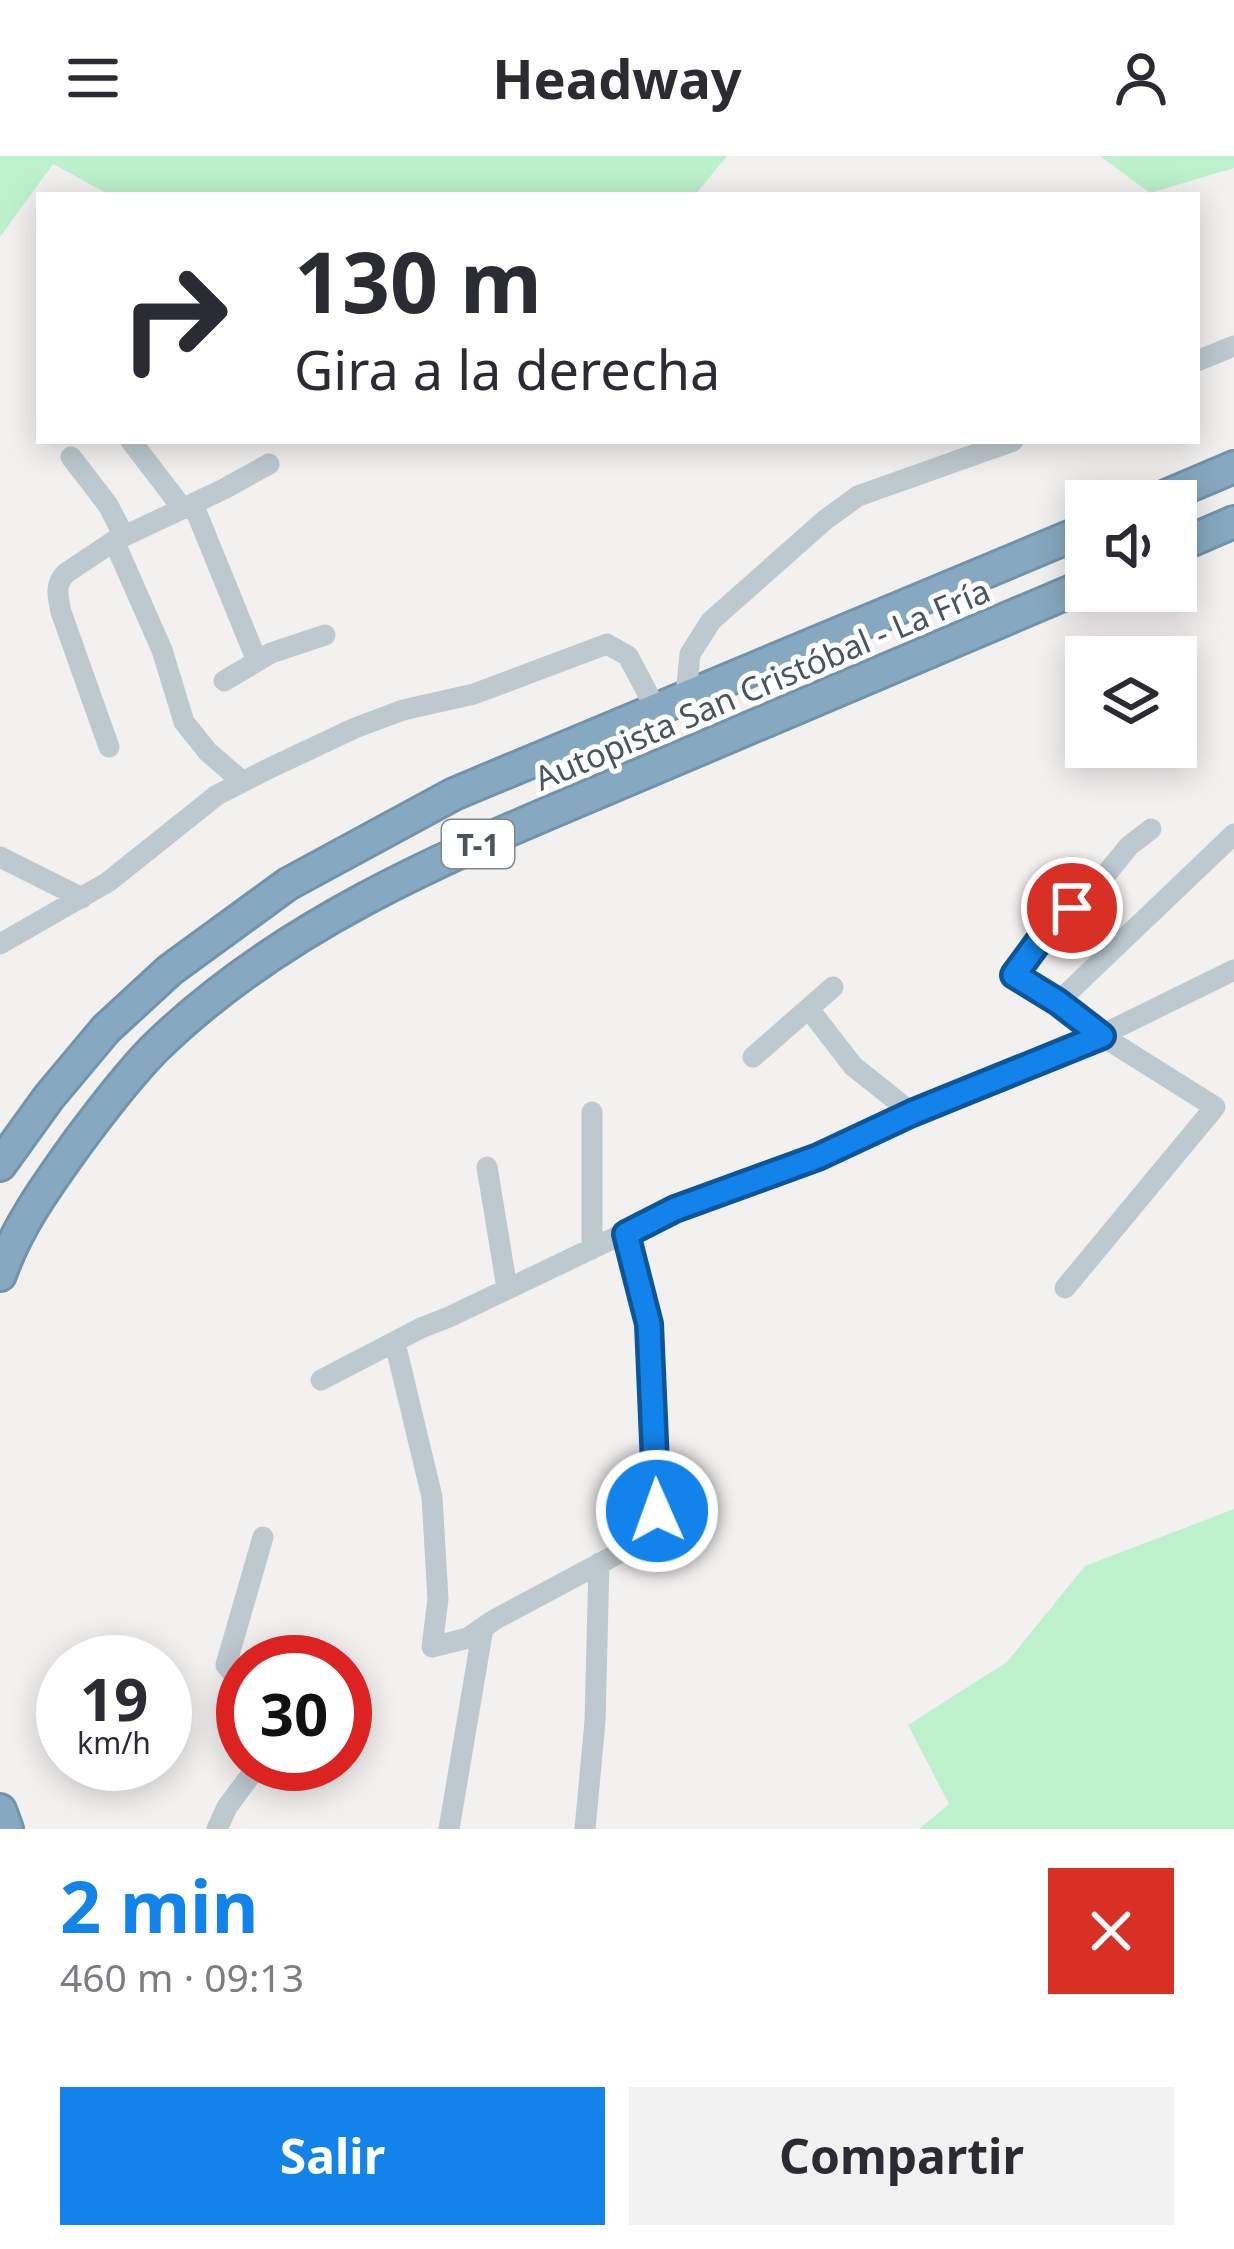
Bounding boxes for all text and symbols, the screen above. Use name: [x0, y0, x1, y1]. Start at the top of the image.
text: Headway: [492, 41, 742, 115]
icon: menu: [60, 45, 126, 111]
icon: person: [1108, 45, 1174, 111]
text: 130 m: [294, 223, 542, 338]
icon: right: [96, 240, 252, 396]
text: Gira a la derecha: [294, 332, 720, 406]
map controls: [1065, 480, 1197, 768]
button: sound: [1065, 480, 1197, 612]
street label: Autopista San Cristóbal - La Fría: [527, 567, 997, 801]
button: layers: [1065, 636, 1197, 768]
road number: T-1: [442, 820, 514, 868]
pin: [1021, 857, 1123, 959]
icon: arrive: [1039, 875, 1105, 941]
position arrow: [594, 1448, 720, 1574]
speed limit sign: 30: [216, 1635, 372, 1791]
text: 19: [80, 1657, 148, 1739]
text: km/h: [77, 1722, 151, 1763]
text: 2 min: [60, 1856, 258, 1954]
button: close: [1048, 1868, 1174, 1994]
text: 460 m · 09:13: [60, 1950, 304, 2003]
button: Salir: [60, 2087, 605, 2225]
button: Compartir: [629, 2087, 1174, 2225]

